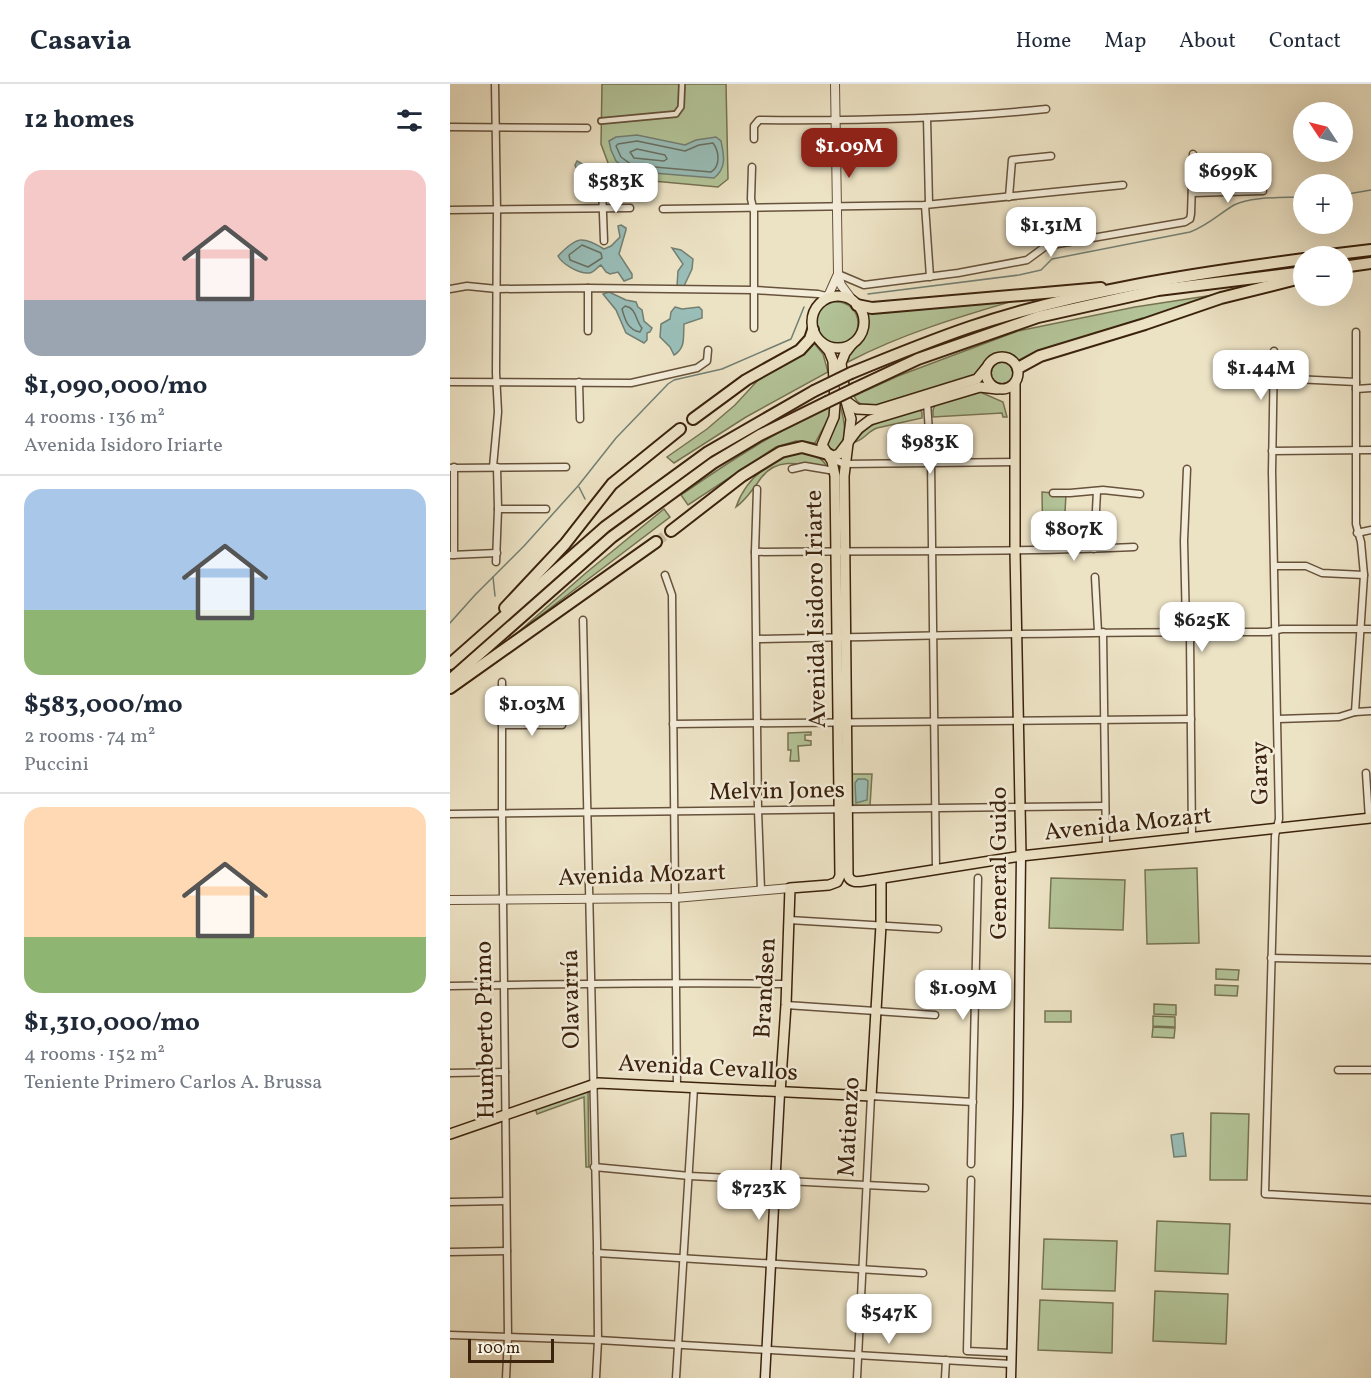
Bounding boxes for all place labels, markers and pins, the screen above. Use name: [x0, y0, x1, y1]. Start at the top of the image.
pin: $1.09M: [800, 128, 898, 179]
pin: $699K: [1186, 153, 1270, 204]
pin: $583K: [574, 163, 658, 214]
pin: $1.31M: [1002, 207, 1100, 258]
pin: $1.44M: [1212, 350, 1310, 401]
pin: $983K: [888, 424, 972, 475]
pin: $807K: [1032, 511, 1116, 562]
pin: $625K: [1160, 602, 1244, 653]
pin: $1.03M: [483, 686, 581, 737]
pin: $1.09M: [914, 970, 1012, 1021]
pin: $723K: [717, 1170, 801, 1221]
pin: $547K: [847, 1294, 931, 1345]

